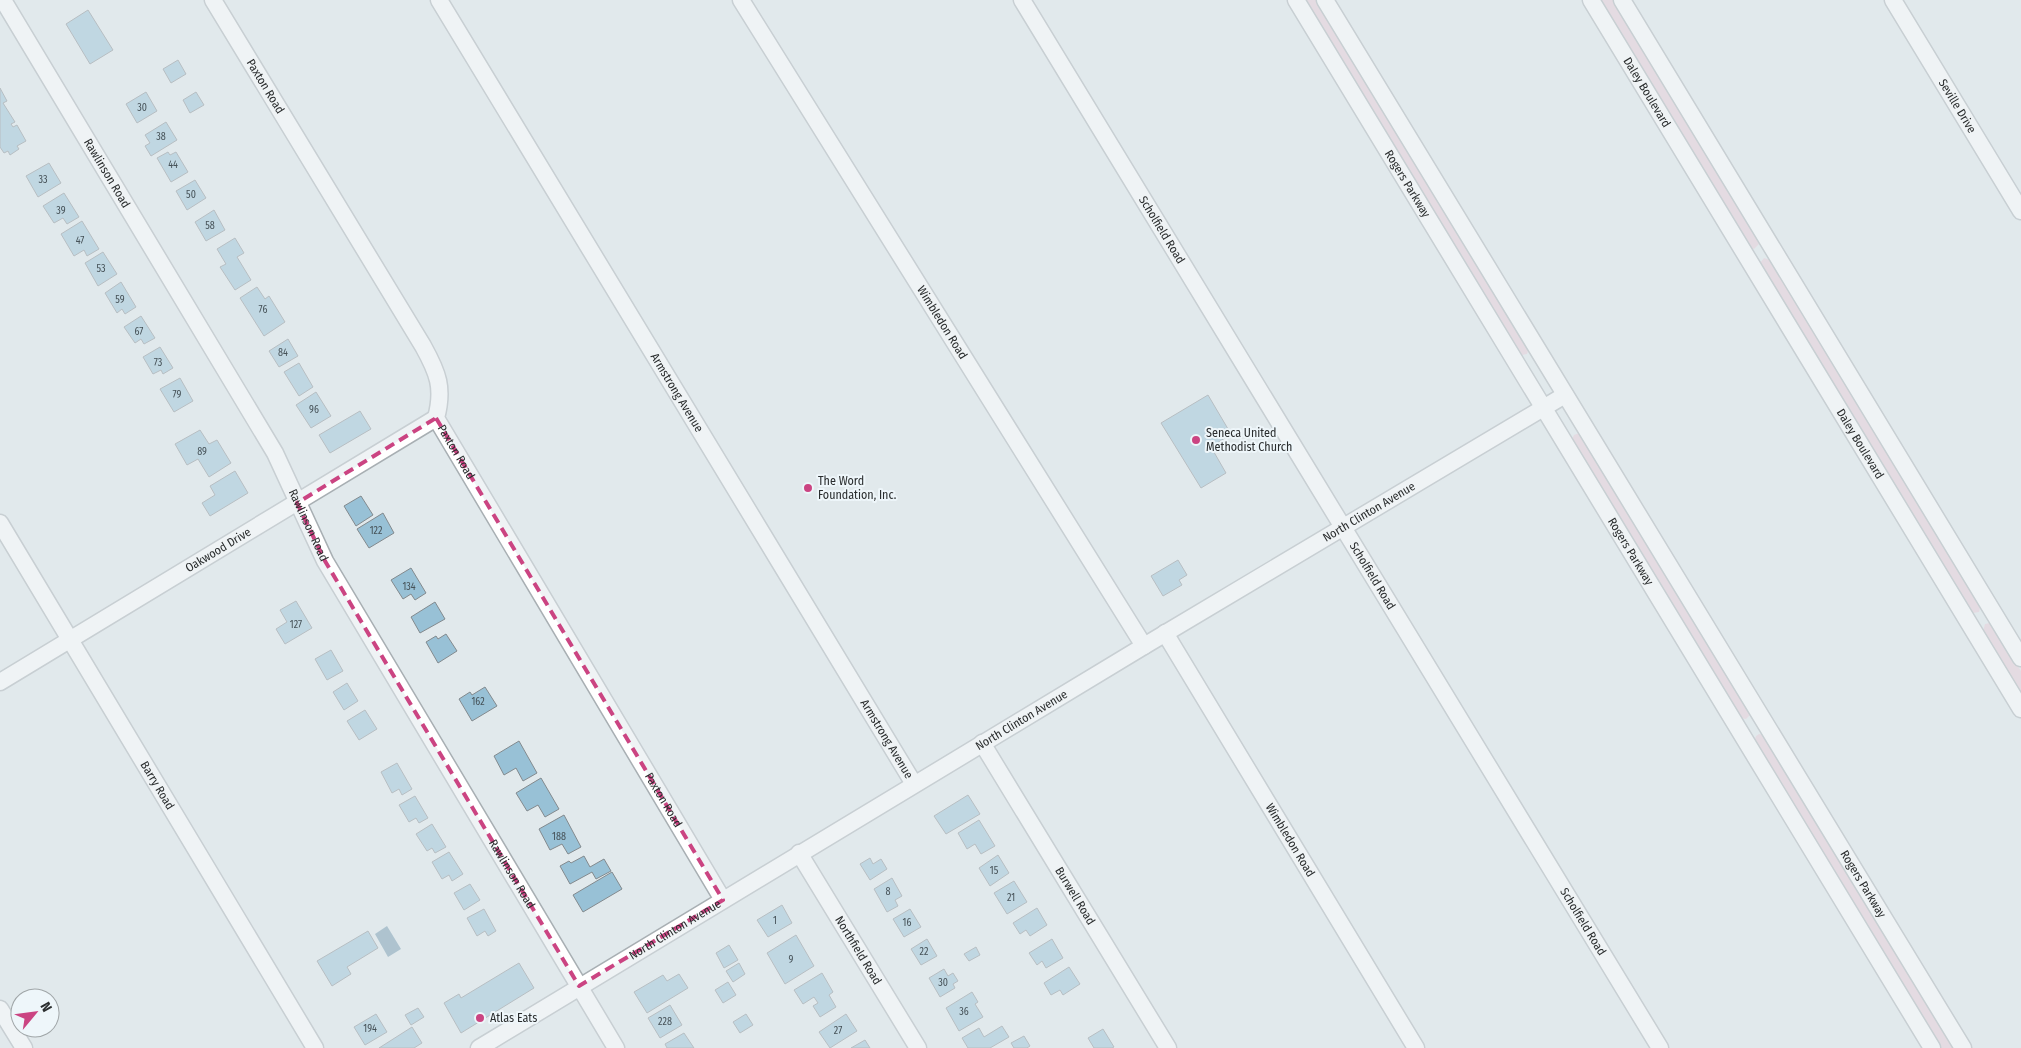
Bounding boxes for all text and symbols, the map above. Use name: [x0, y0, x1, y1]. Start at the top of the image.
street label: Daley Boulevard: [1620, 55, 1674, 130]
street label: Paxton Road: [244, 57, 287, 116]
street label: Seville Drive: [1936, 76, 1979, 136]
house number: 30: [137, 102, 147, 114]
house number: 38: [156, 131, 166, 143]
street label: Rawlinson Road: [81, 136, 133, 210]
street label: Rogers Parkway: [1382, 148, 1434, 221]
house number: 44: [168, 159, 178, 171]
house number: 33: [38, 174, 48, 186]
house number: 50: [186, 189, 196, 201]
street label: Scholfield Road: [1136, 193, 1188, 266]
house number: 39: [56, 205, 66, 217]
house number: 58: [205, 220, 215, 232]
house number: 47: [76, 235, 84, 247]
house number: 53: [96, 263, 106, 275]
street label: Wimbledon Road: [914, 283, 970, 362]
house number: 59: [115, 294, 125, 306]
house number: 76: [259, 304, 267, 316]
house number: 67: [135, 326, 143, 338]
house number: 84: [278, 347, 288, 359]
street label: Armstrong Avenue: [648, 351, 706, 435]
house number: 73: [154, 357, 163, 369]
house number: 79: [173, 389, 182, 401]
house number: 96: [309, 404, 319, 416]
street label: Daley Boulevard: [1834, 406, 1887, 481]
street label: Paxton Road: [435, 422, 478, 482]
place label: Seneca United Methodist Church: [1206, 426, 1292, 454]
marker: Seneca United Methodist Church: [1190, 434, 1202, 446]
house number: 89: [197, 446, 207, 458]
place label: The Word Foundation, Inc.: [818, 474, 897, 502]
street label: North Clinton Avenue: [1320, 479, 1418, 545]
marker: The Word Foundation, Inc.: [802, 482, 814, 494]
street label: Rawlinson Road: [286, 487, 331, 564]
street label: Rogers Parkway: [1605, 515, 1657, 588]
street label: Oakwood Drive: [183, 525, 254, 575]
house number: 122: [370, 525, 383, 537]
street label: Scholfield Road: [1347, 539, 1398, 612]
house number: 134: [402, 581, 416, 593]
house number: 127: [290, 619, 302, 631]
street label: North Clinton Avenue: [973, 687, 1070, 753]
house number: 162: [471, 696, 485, 708]
street label: Armstrong Avenue: [857, 697, 916, 781]
street label: Barry Road: [138, 759, 177, 812]
street label: Paxton Road: [642, 770, 685, 830]
street label: Wimbledon Road: [1263, 801, 1318, 879]
house number: 188: [552, 831, 566, 843]
street label: Rawlinson Road: [486, 837, 538, 911]
street label: Rogers Parkway: [1837, 848, 1889, 921]
street label: Burwell Road: [1052, 864, 1098, 927]
house number: 15: [990, 865, 999, 877]
street label: Scholfield Road: [1557, 885, 1609, 958]
house number: 8: [886, 886, 891, 898]
house number: 21: [1007, 892, 1015, 904]
street label: North Clinton Avenue: [627, 896, 723, 963]
street label: Northfield Road: [832, 914, 885, 987]
house number: 1: [773, 915, 777, 927]
house number: 16: [903, 917, 911, 929]
house number: 22: [920, 946, 929, 958]
house number: 9: [789, 954, 794, 966]
house number: 30: [938, 977, 948, 989]
north arrow: [10, 988, 60, 1038]
text: N: [36, 999, 55, 1015]
house number: 36: [959, 1006, 969, 1018]
place label: Atlas Eats: [490, 1011, 537, 1025]
marker: Atlas Eats: [474, 1012, 486, 1024]
house number: 228: [658, 1016, 672, 1028]
house number: 194: [363, 1023, 377, 1035]
house number: 27: [834, 1025, 842, 1037]

